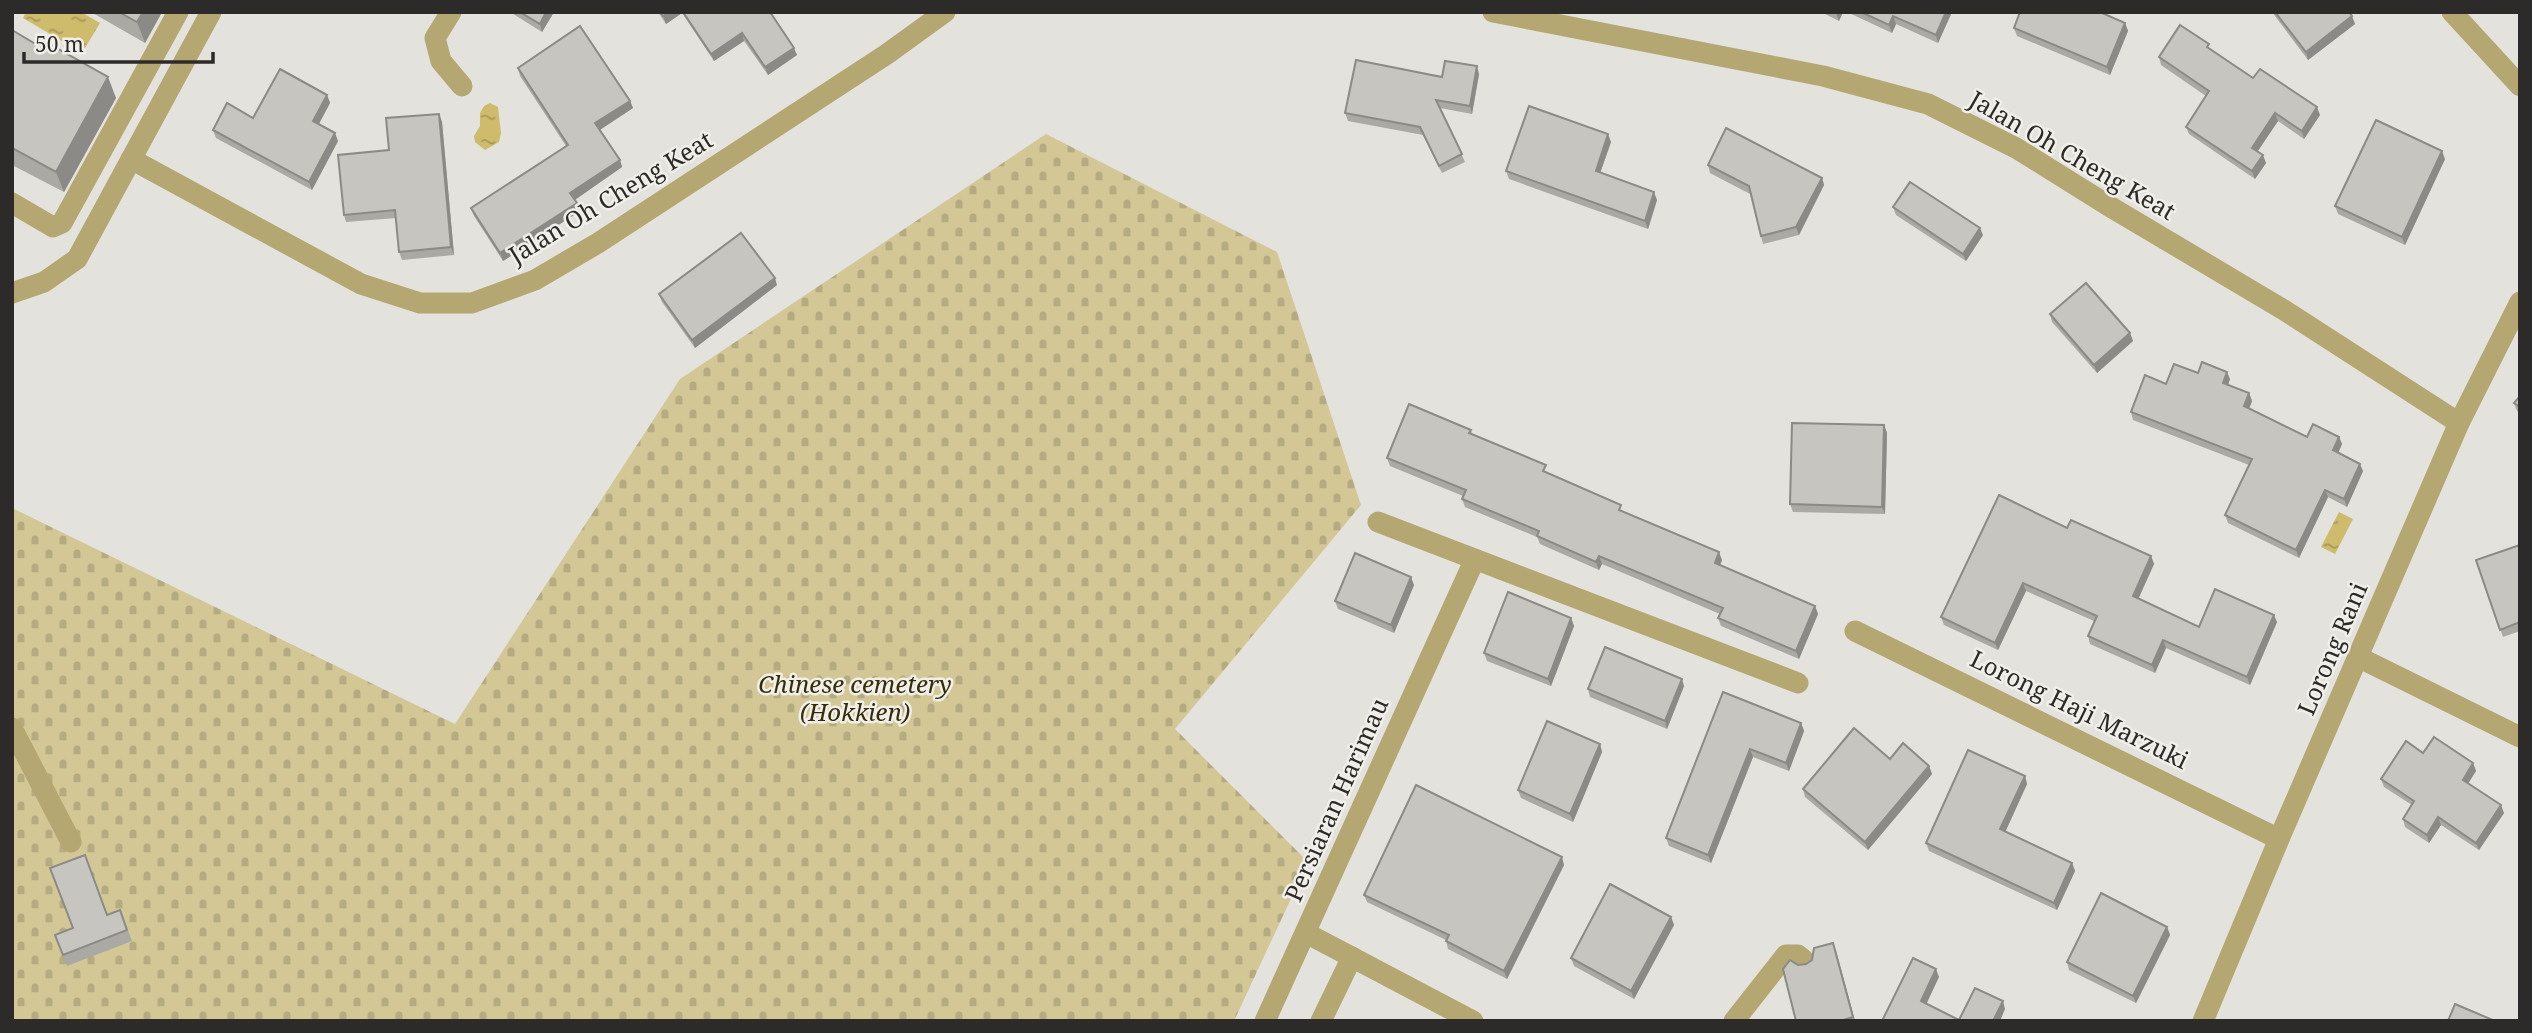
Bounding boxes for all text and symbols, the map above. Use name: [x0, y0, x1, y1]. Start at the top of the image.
scale bar: [24, 21, 214, 65]
text: 50 m: [35, 30, 84, 58]
street label: Jalan Oh Cheng Keat: [1963, 82, 2182, 227]
street label: Jalan Oh Cheng Keat: [501, 123, 718, 271]
street label: Lorong Rani: [2289, 577, 2374, 720]
street label: Lorong Haji Marzuki: [1965, 641, 2194, 776]
park label: Chinese cemetery (Hokkien): [758, 667, 952, 728]
street label: Persiaran Harimau: [1276, 692, 1395, 906]

